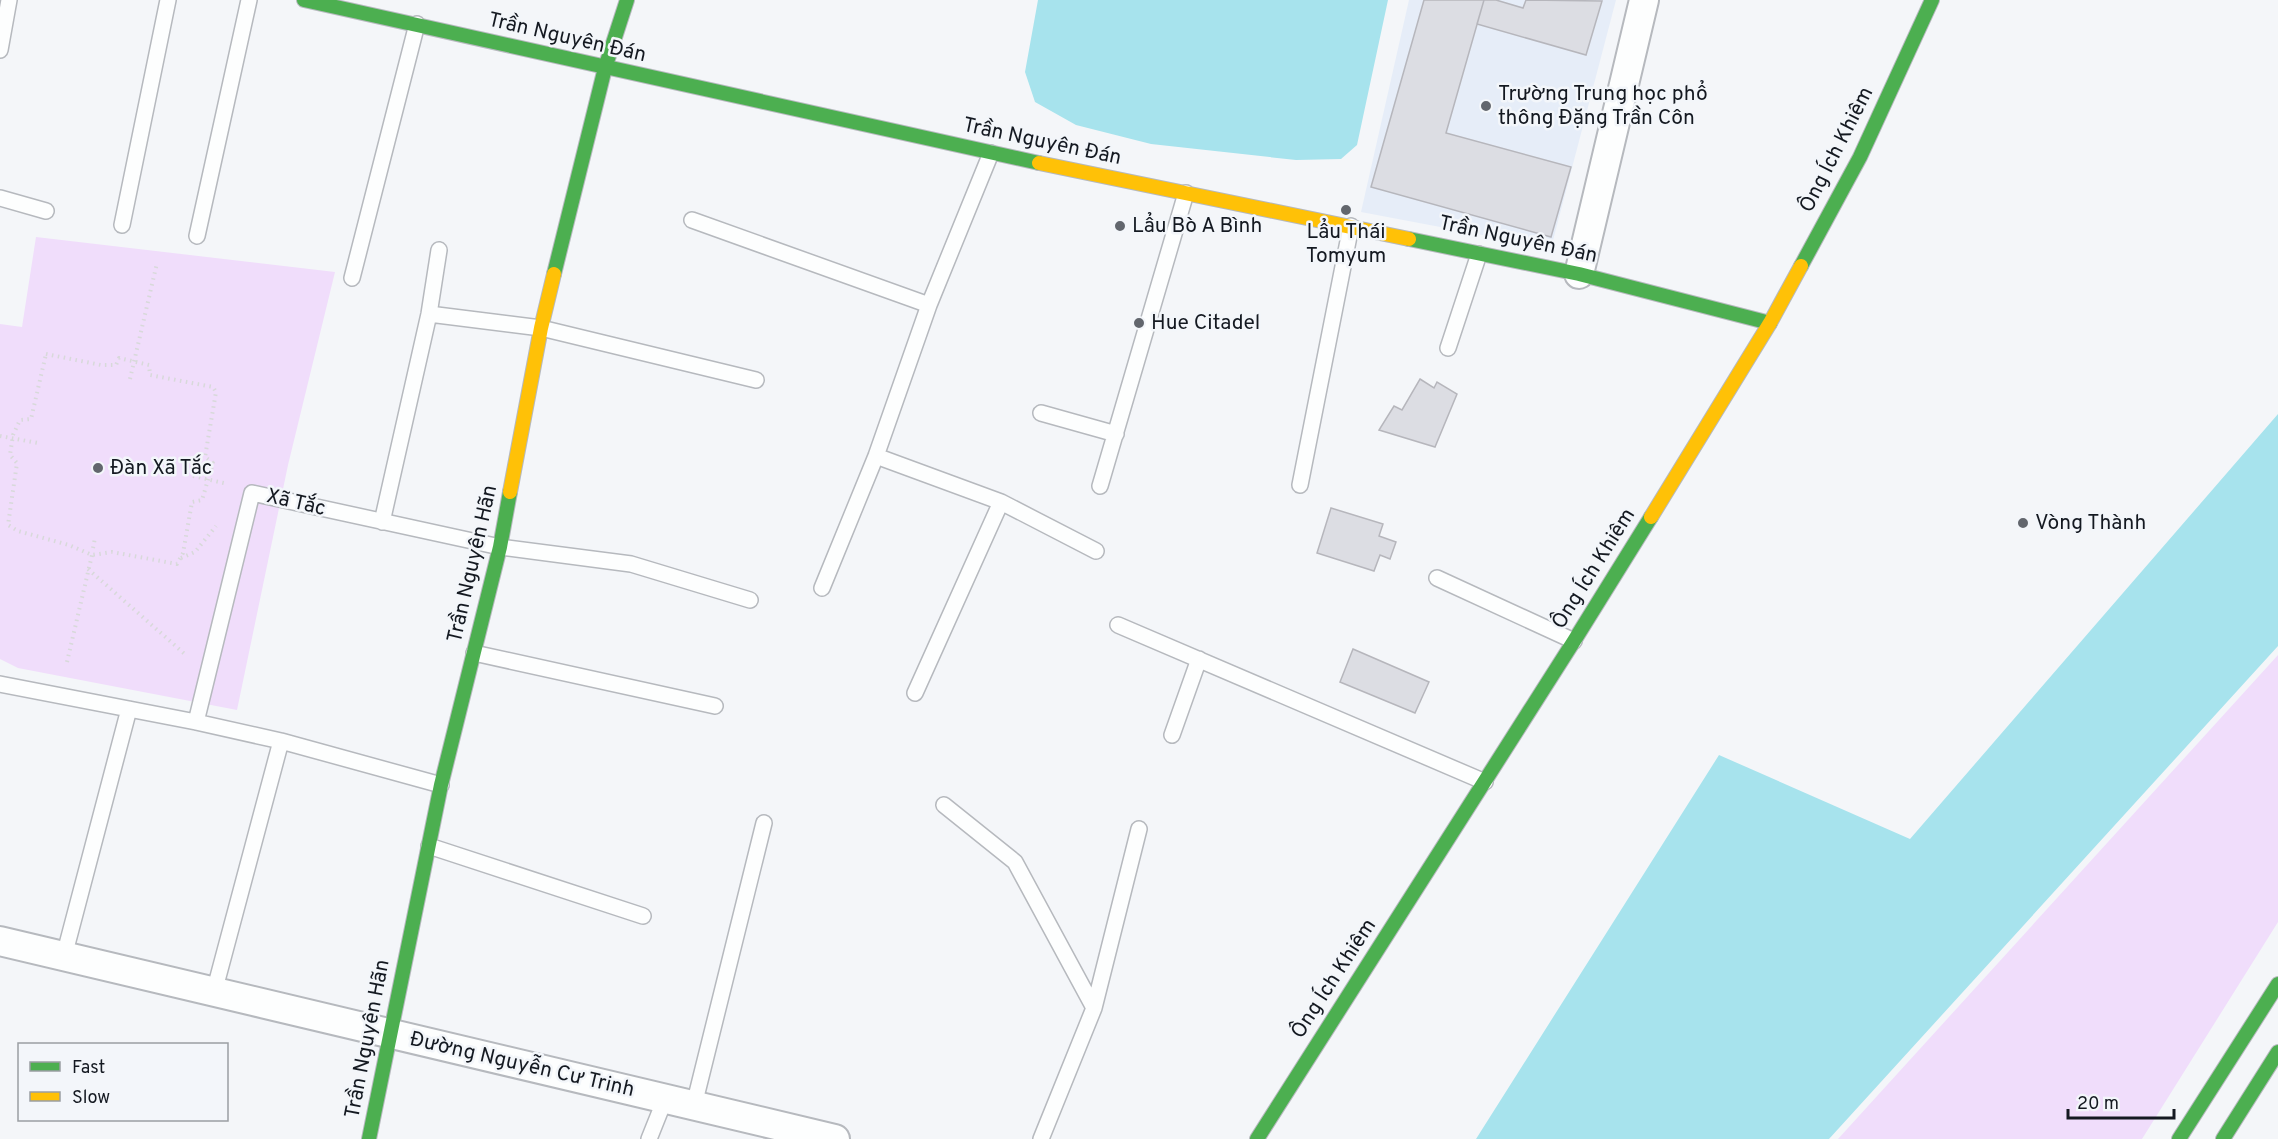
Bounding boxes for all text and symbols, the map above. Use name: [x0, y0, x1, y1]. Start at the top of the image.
street label: Trần Nguyên Đán: [485, 7, 649, 69]
place label: Trường Trung học phổ thông Đặng Trần Côn: [1498, 79, 1708, 132]
street label: Ông Ích Khiêm: [1793, 82, 1880, 217]
marker: Trường Trung học phổ thông Đặng Trần Côn: [1479, 99, 1493, 113]
street label: Trần Nguyên Đán: [960, 112, 1124, 172]
marker: Lẩu Thái Tomyum: [1339, 203, 1353, 217]
street label: Trần Nguyên Đán: [1436, 210, 1600, 270]
place label: Lẩu Bò A Bình: [1132, 211, 1262, 240]
place label: Lẩu Thái Tomyum: [1306, 217, 1386, 270]
marker: Lẩu Bò A Bình: [1113, 219, 1127, 233]
place label: Hue Citadel: [1151, 310, 1260, 337]
marker: Hue Citadel: [1132, 316, 1146, 330]
place label: Đàn Xã Tắc: [110, 454, 212, 482]
marker: Đàn Xã Tắc: [91, 461, 105, 475]
street label: Xã Tắc: [264, 482, 329, 523]
street label: Trần Nguyên Hãn: [442, 482, 504, 646]
street label: Ông Ích Khiêm: [1545, 503, 1642, 635]
place label: Vòng Thành: [2035, 510, 2146, 537]
marker: Vòng Thành: [2016, 516, 2030, 530]
street label: Ông Ích Khiêm: [1284, 913, 1383, 1044]
street label: Trần Nguyên Hãn: [339, 957, 397, 1121]
street label: Đường Nguyễn Cư Trinh: [407, 1025, 637, 1104]
legend: [18, 1043, 228, 1121]
text: Fast: [72, 1057, 105, 1080]
scale bar: [2068, 1082, 2174, 1120]
text: Slow: [72, 1087, 110, 1110]
text: 20 m: [2077, 1093, 2119, 1116]

